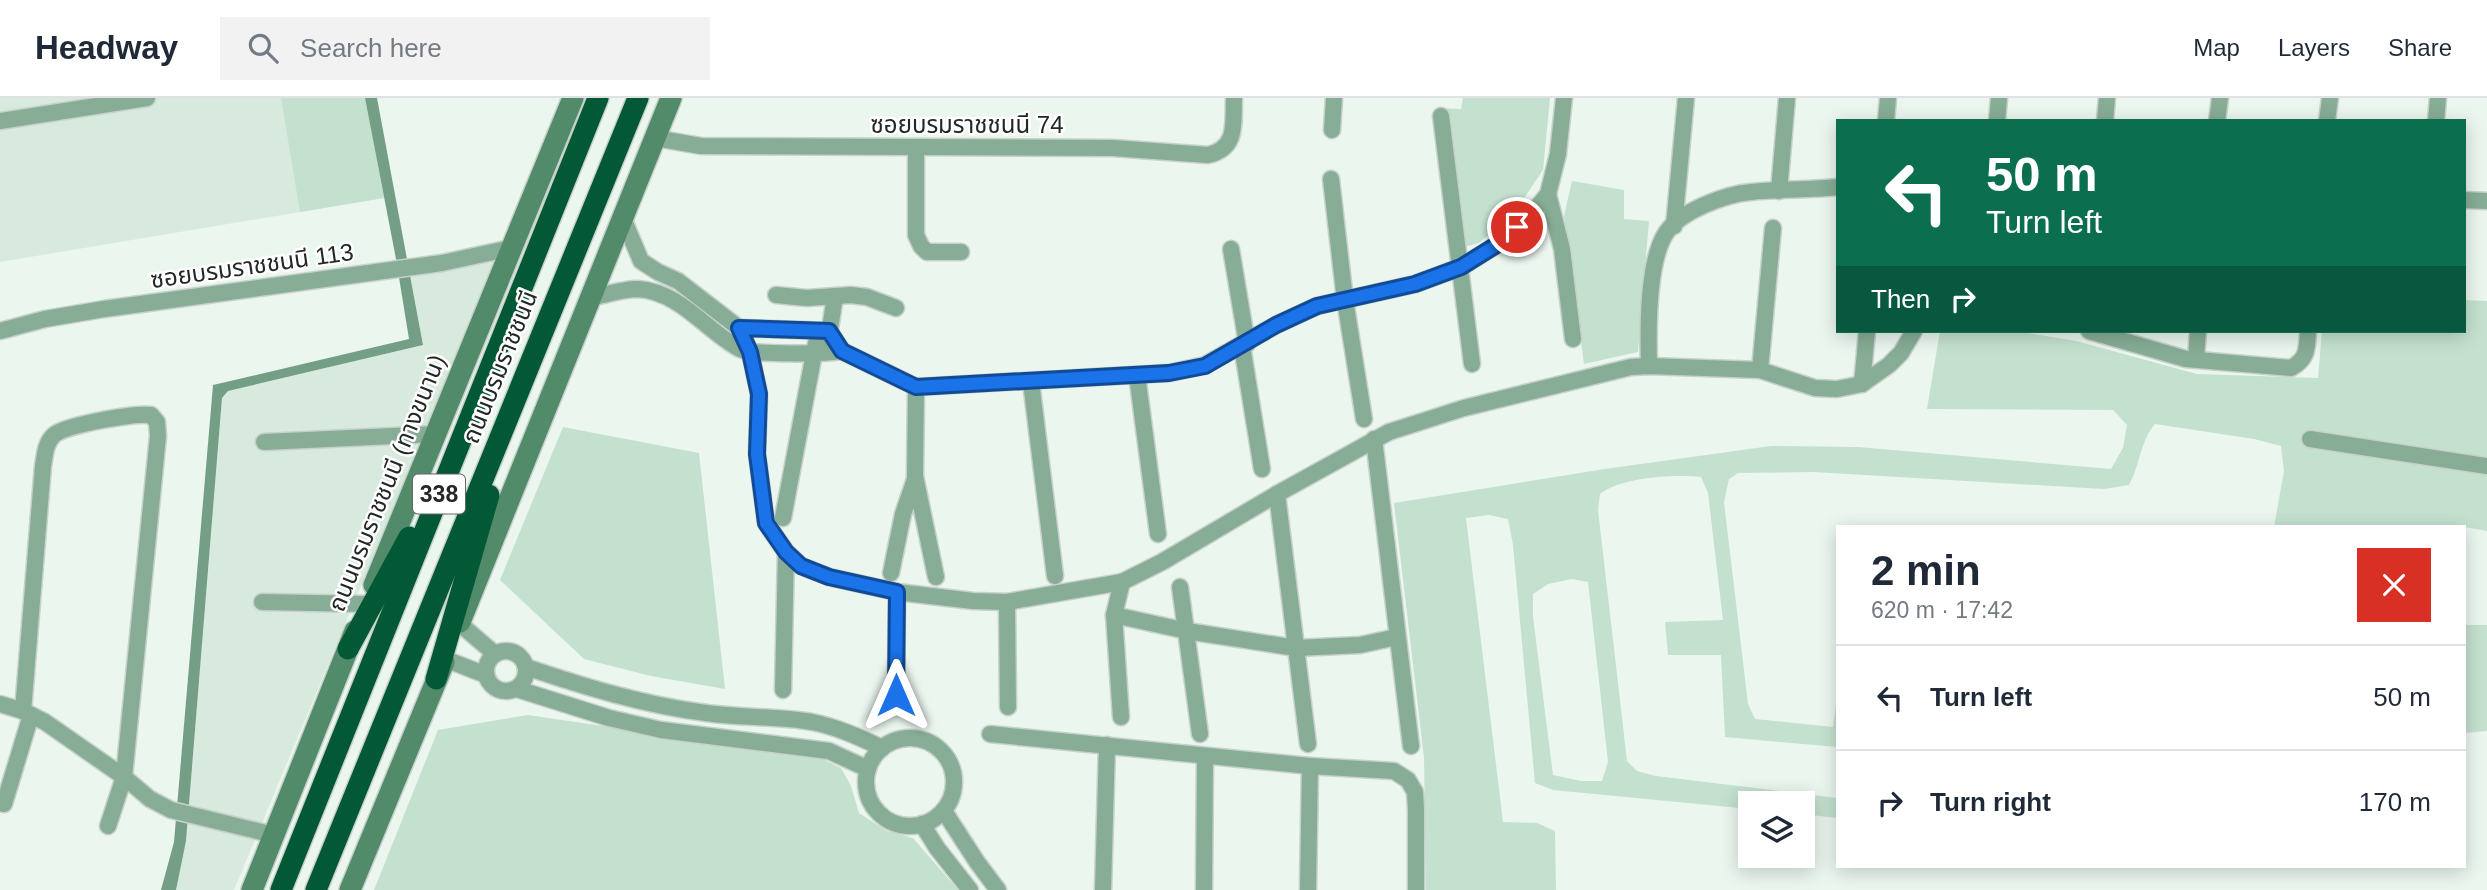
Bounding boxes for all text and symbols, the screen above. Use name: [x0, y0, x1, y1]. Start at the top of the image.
search box: [220, 17, 710, 80]
text: Headway: [35, 29, 178, 66]
icon: search: [244, 29, 282, 67]
text: Search here: [300, 33, 442, 63]
text: Map: [2193, 34, 2240, 61]
text: Layers: [2278, 34, 2350, 61]
text: Share: [2388, 34, 2452, 61]
street label: ซอยบรมราชชนนี 74: [871, 111, 1063, 138]
icon: left: [1871, 147, 1962, 238]
text: 50 m: [1986, 147, 2098, 201]
pin: [1487, 197, 1547, 257]
text: Turn left: [1986, 204, 2102, 240]
icon: arrive: [1498, 208, 1536, 246]
street label: ซอยบรมราชชนนี 113: [149, 238, 355, 293]
icon: right: [1944, 280, 1982, 318]
text: Then: [1871, 284, 1930, 314]
street label: ถนนบรมราชชนนี: [457, 287, 542, 447]
street label: ถนนบรมราชชนนี (ทางขนาน): [323, 351, 450, 615]
road number: 338: [413, 474, 465, 514]
text: 2 min: [1871, 547, 1981, 594]
button: close: [2357, 548, 2431, 622]
text: 620 m · 17:42: [1871, 597, 2013, 623]
position arrow: [859, 658, 933, 732]
icon: left: [1871, 679, 1909, 717]
text: Turn left: [1930, 682, 2032, 712]
text: 50 m: [2373, 682, 2431, 712]
icon: right: [1871, 784, 1909, 822]
text: Turn right: [1930, 787, 2051, 817]
text: 170 m: [2359, 787, 2431, 817]
map controls: [1738, 791, 1815, 868]
button: layers: [1738, 791, 1815, 868]

